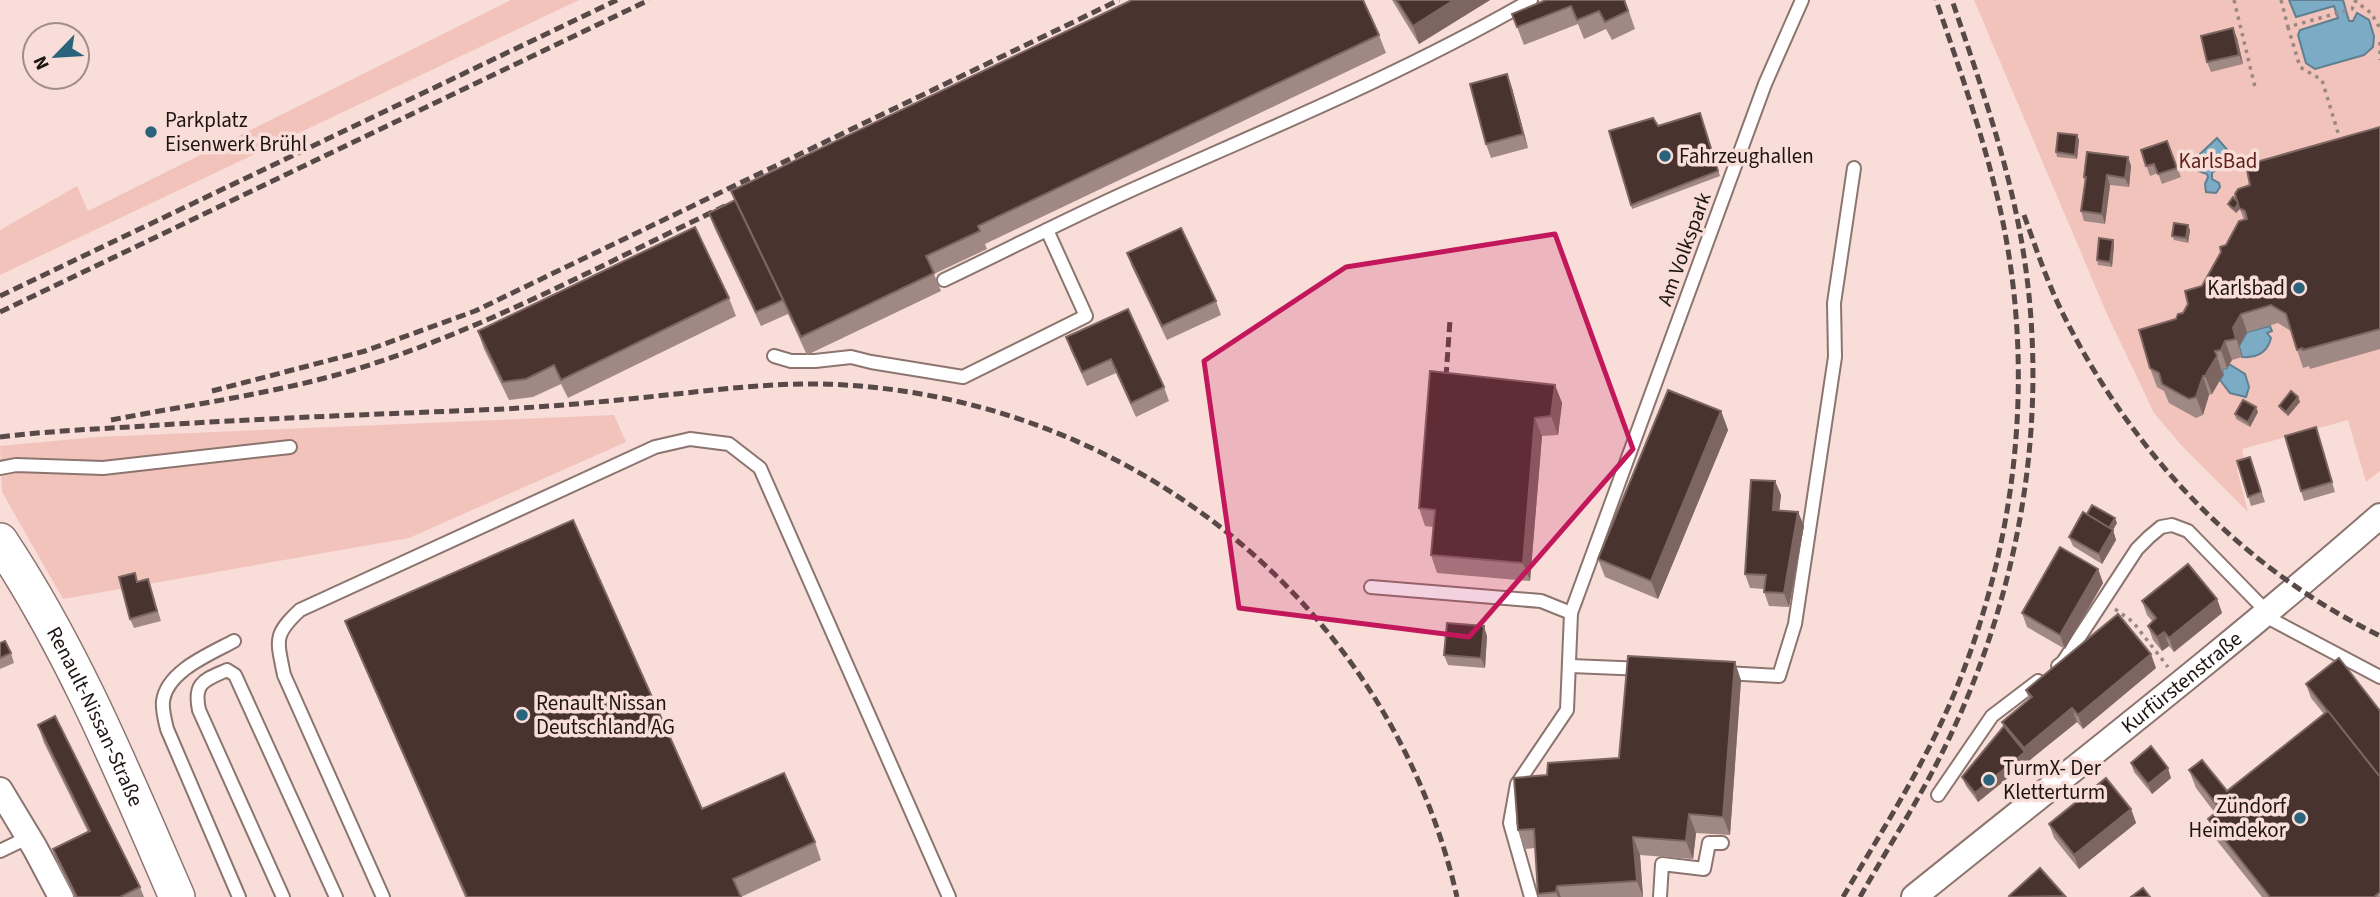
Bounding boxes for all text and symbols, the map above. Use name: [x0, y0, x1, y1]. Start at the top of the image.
north arrow: [21, 21, 91, 91]
text: N: [27, 51, 57, 74]
place label: Parkplatz Eisenwerk Brühl: [165, 105, 307, 159]
marker: Parkplatz Eisenwerk Brühl: [143, 124, 159, 140]
place label: Fahrzeughallen: [1679, 141, 1814, 171]
park label: KarlsBad: [2179, 146, 2257, 176]
marker: Fahrzeughallen: [1657, 148, 1673, 164]
street label: Am Volkspark: [1650, 187, 1719, 310]
place label: Karlsbad: [2207, 273, 2285, 303]
marker: Karlsbad: [2291, 280, 2307, 296]
street label: Renault-Nissan-Straße: [39, 621, 151, 811]
street label: Kurfürstenstraße: [2115, 624, 2248, 740]
place label: Renault Nissan Deutschland AG: [536, 688, 675, 742]
marker: Renault Nissan Deutschland AG: [514, 707, 530, 723]
place label: TurmX- Der Kletterturm: [2003, 753, 2105, 807]
marker: TurmX- Der Kletterturm: [1981, 772, 1997, 788]
place label: Zündorf Heimdekor: [2189, 791, 2287, 845]
marker: Zündorf Heimdekor: [2292, 810, 2308, 826]

